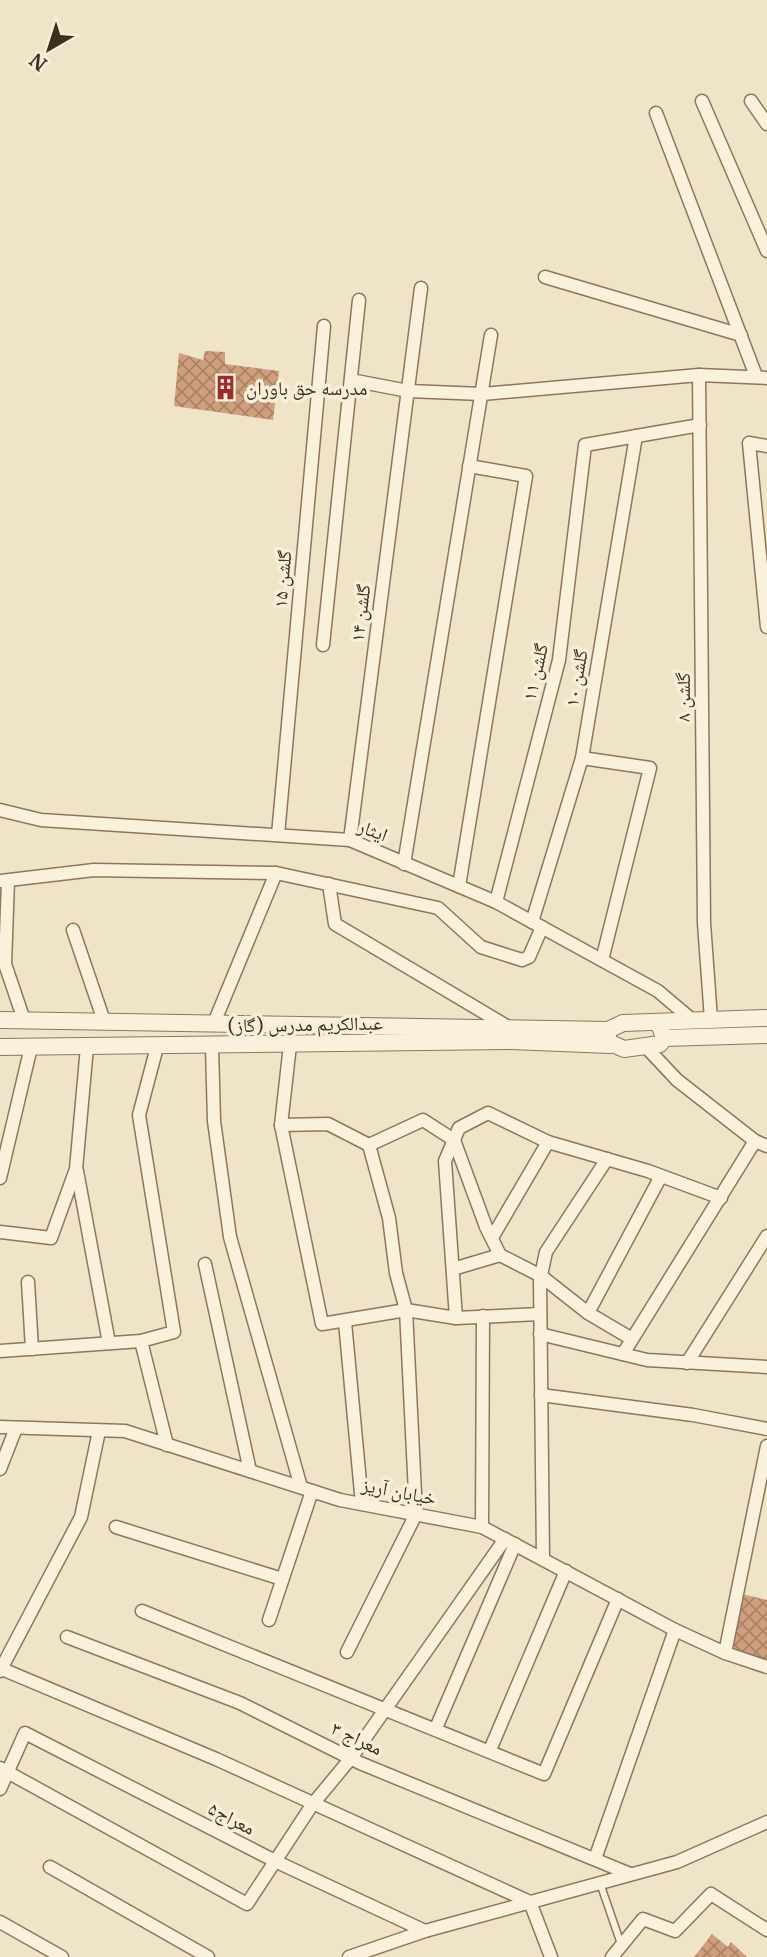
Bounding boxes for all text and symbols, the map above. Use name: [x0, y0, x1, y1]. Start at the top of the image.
north arrow: [14, 14, 84, 84]
text: N: [25, 48, 52, 76]
building icon: مدرسه حق باوران: [212, 374, 240, 402]
place label: مدرسه حق باوران: [246, 376, 367, 400]
street label: گلشن ۱۵: [268, 549, 296, 609]
street label: گلشن ۱۴: [345, 583, 375, 643]
street label: گلشن ۱۱: [517, 641, 553, 703]
street label: گلشن ۱۰: [559, 647, 593, 709]
street label: گلشن ۸: [671, 672, 695, 722]
street label: ایثار: [354, 813, 391, 847]
street label: عبدالکریم مدرس (گاز): [227, 1011, 383, 1038]
street label: خیابان آریز: [359, 1472, 438, 1510]
street label: معراج ۳: [328, 1716, 386, 1760]
street label: معراج۵: [205, 1796, 259, 1840]

